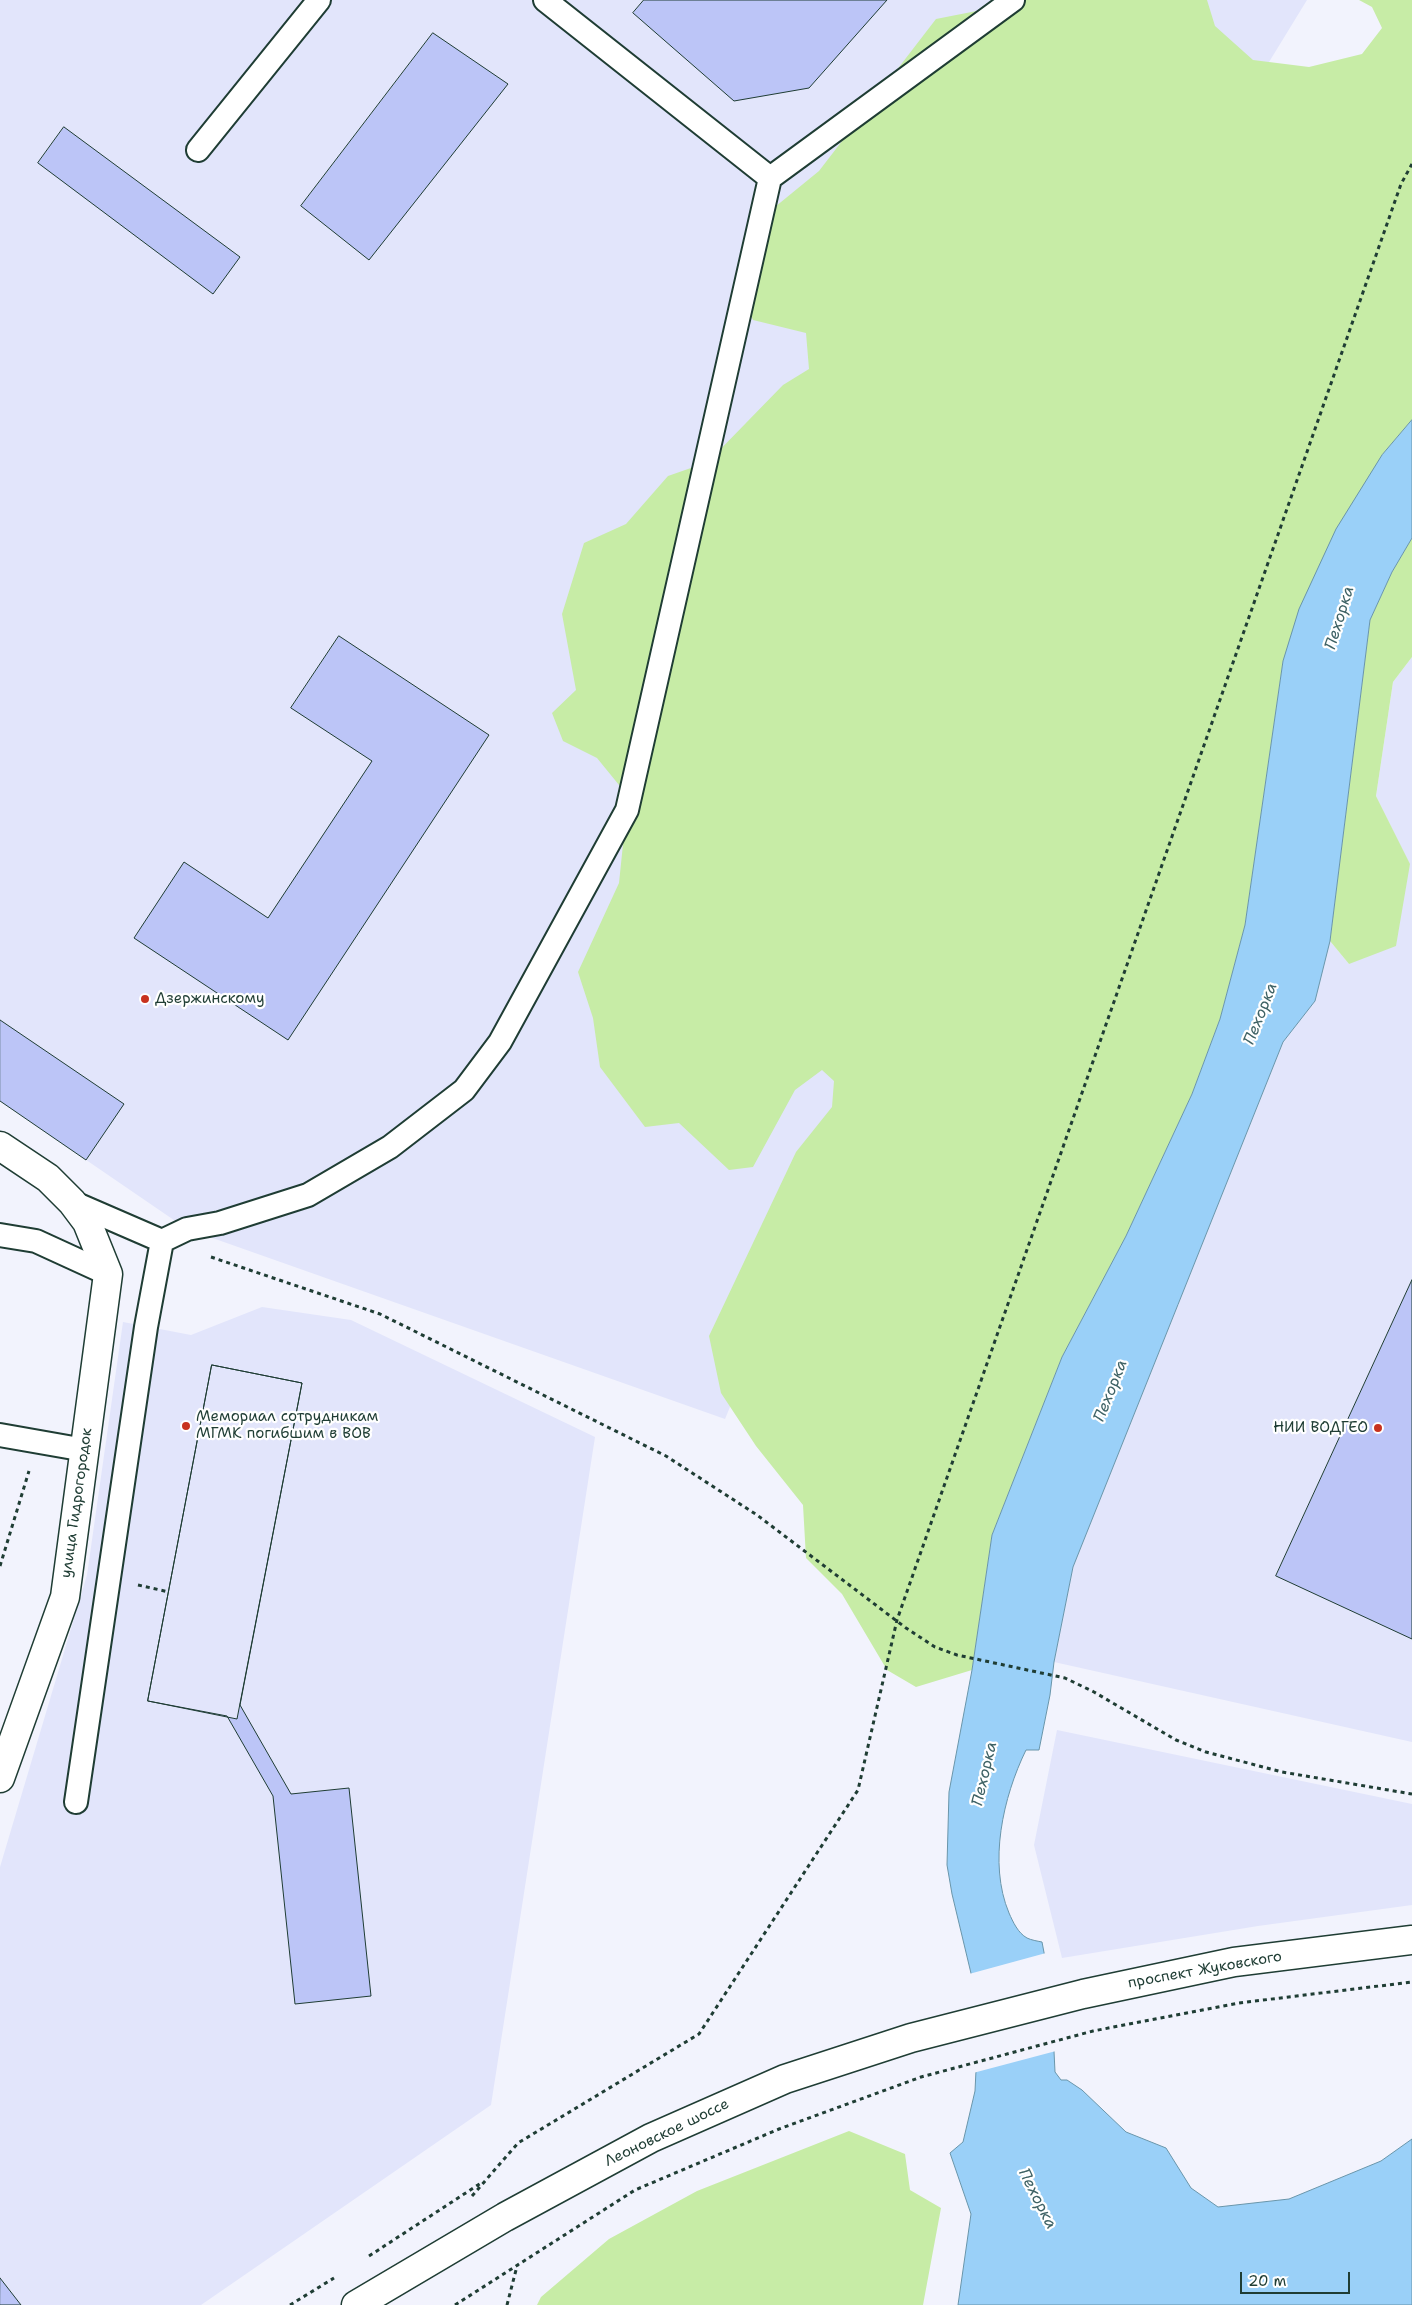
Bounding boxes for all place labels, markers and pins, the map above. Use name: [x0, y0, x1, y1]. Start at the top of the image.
place label: Дзержинскому: [155, 990, 265, 1008]
marker: Дзержинскому: [139, 993, 151, 1005]
place label: Мемориал сотрудникам МГМК погибшим в ВОВ: [196, 1408, 378, 1443]
place label: НИИ ВОДГЕО: [1273, 1419, 1368, 1437]
marker: Мемориал сотрудникам МГМК погибшим в ВОВ: [180, 1420, 192, 1432]
marker: НИИ ВОДГЕО: [1372, 1422, 1384, 1434]

